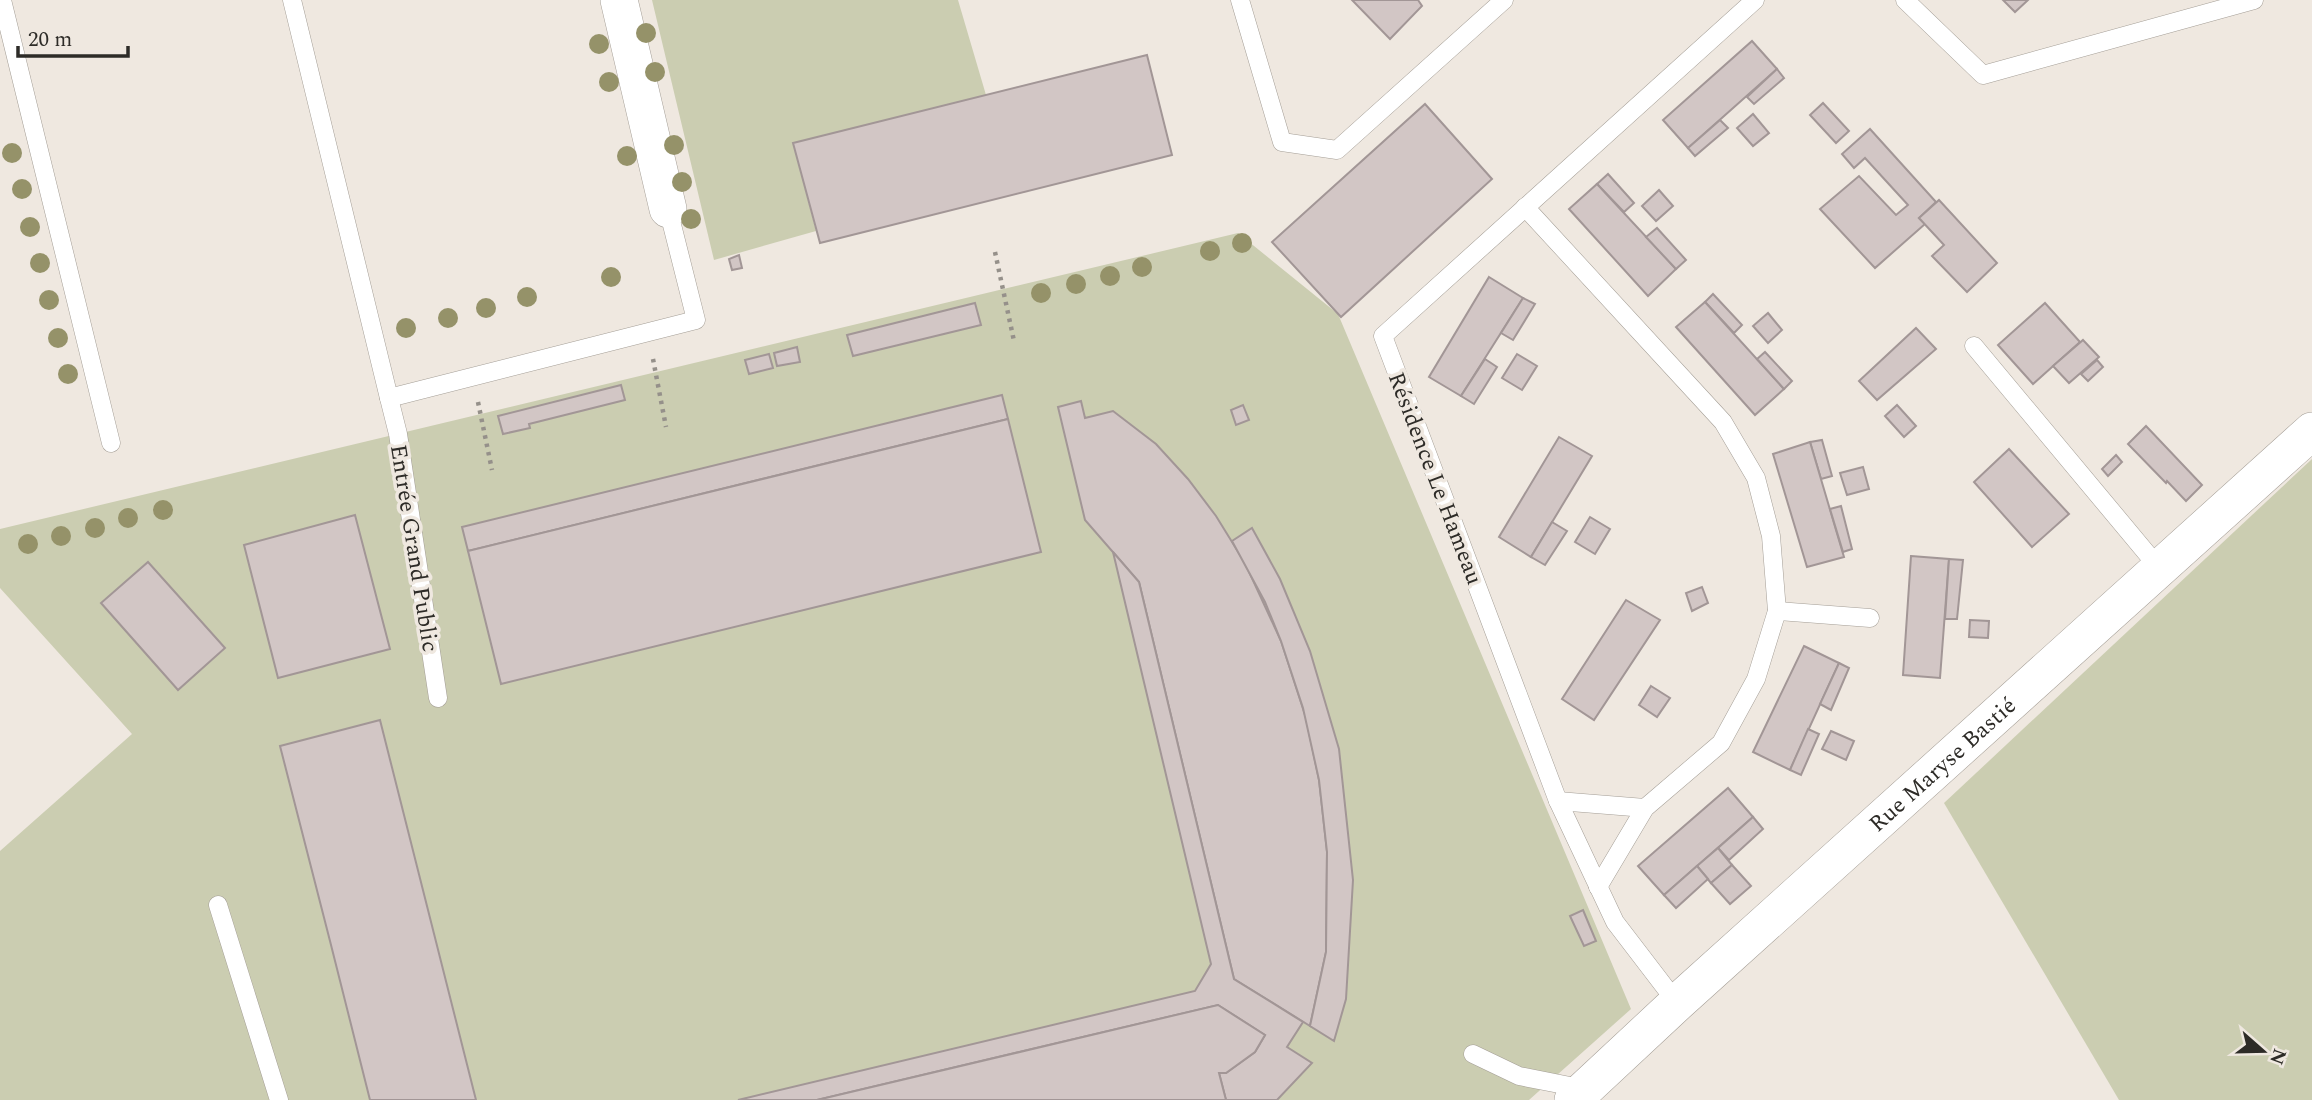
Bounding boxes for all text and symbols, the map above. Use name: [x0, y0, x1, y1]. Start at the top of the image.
scale bar: [18, 14, 128, 58]
text: 20 m: [28, 24, 72, 56]
street label: Résidence Le Hameau: [1378, 367, 1491, 590]
street label: Entrée Grand Public: [380, 442, 447, 654]
street label: Rue Maryse Bastié: [1862, 689, 2025, 841]
north arrow: [2228, 1016, 2298, 1086]
text: N: [2261, 1044, 2294, 1069]

